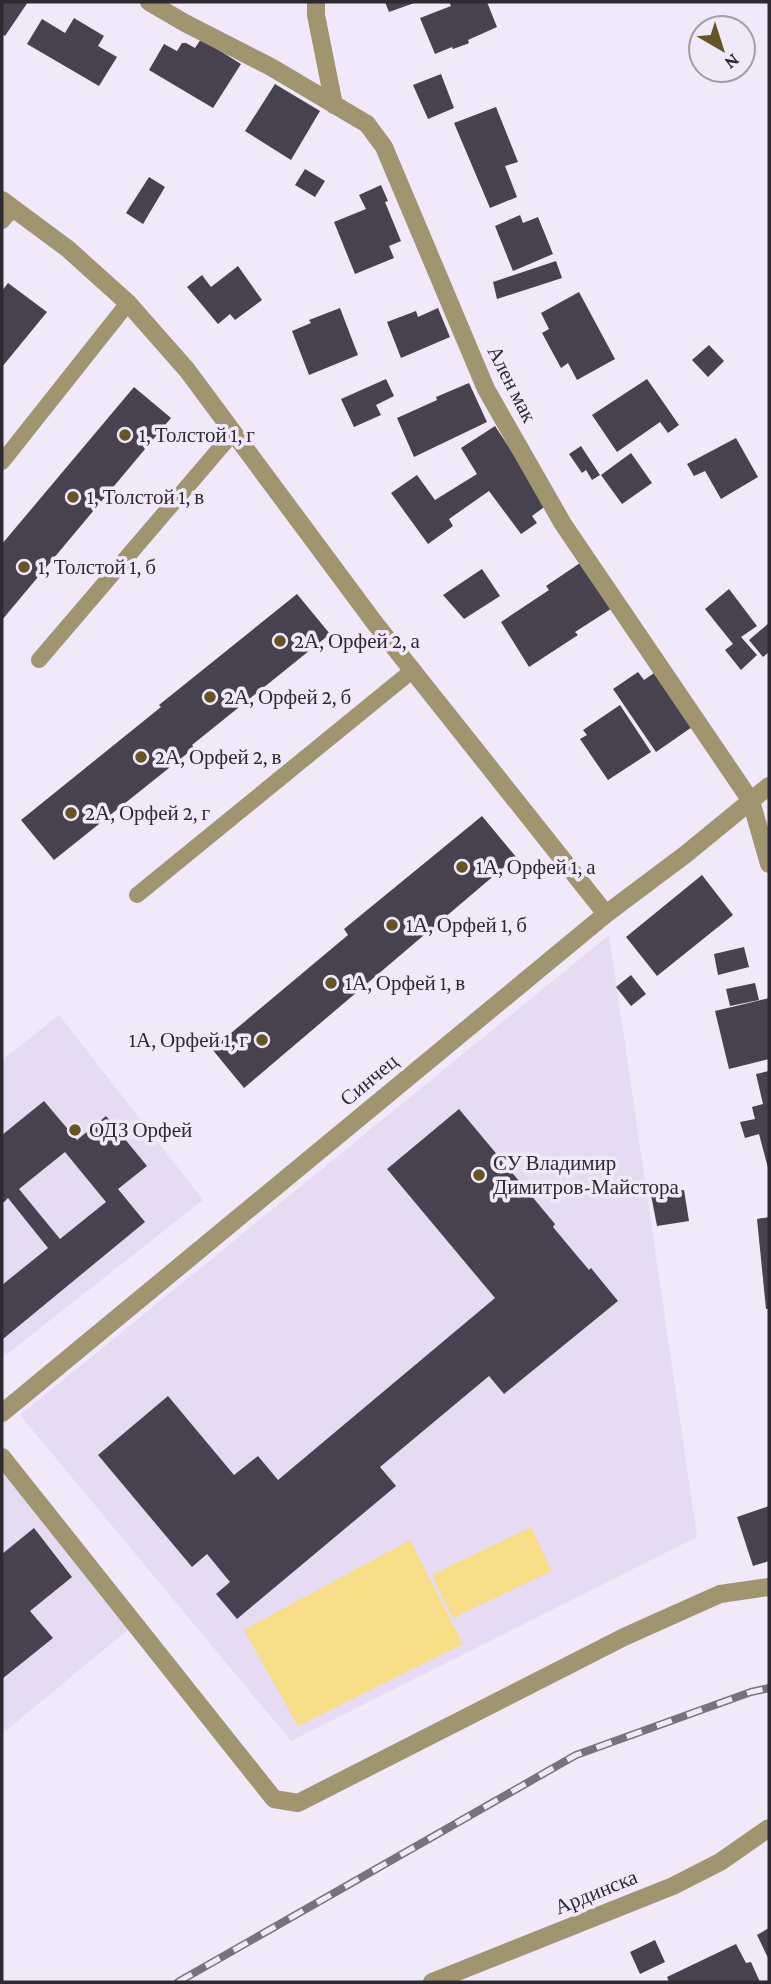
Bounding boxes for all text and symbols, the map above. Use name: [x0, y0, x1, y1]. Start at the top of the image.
north arrow: [687, 14, 757, 84]
text: N: [721, 50, 744, 74]
street label: Ален мак: [483, 342, 542, 427]
place label: 1, Толстой 1, г: [139, 423, 255, 447]
marker: 1, Толстой 1, г: [117, 427, 133, 443]
place label: 1, Толстой 1, в: [87, 485, 204, 509]
marker: 1, Толстой 1, в: [65, 489, 81, 505]
place label: 1, Толстой 1, б: [38, 555, 156, 579]
marker: 1, Толстой 1, б: [16, 559, 32, 575]
place label: 2А, Орфей 2, а: [294, 629, 420, 653]
marker: 2А, Орфей 2, а: [272, 633, 288, 649]
place label: 2А, Орфей 2, б: [224, 685, 351, 709]
marker: 2А, Орфей 2, б: [202, 689, 218, 705]
place label: 2А, Орфей 2, в: [155, 745, 281, 769]
marker: 2А, Орфей 2, в: [133, 749, 149, 765]
place label: 2А, Орфей 2, г: [85, 801, 210, 825]
marker: 2А, Орфей 2, г: [63, 805, 79, 821]
place label: 1А, Орфей 1, а: [476, 855, 596, 879]
marker: 1А, Орфей 1, а: [454, 859, 470, 875]
place label: 1А, Орфей 1, б: [406, 913, 527, 937]
marker: 1А, Орфей 1, б: [384, 917, 400, 933]
place label: 1А, Орфей 1, в: [345, 971, 465, 995]
marker: 1А, Орфей 1, в: [323, 975, 339, 991]
place label: 1А, Орфей 1, г: [129, 1028, 248, 1052]
marker: 1А, Орфей 1, г: [254, 1032, 270, 1048]
street label: Синчец: [335, 1049, 403, 1111]
place label: ОДЗ Орфей: [89, 1118, 192, 1142]
marker: ОДЗ Орфей: [67, 1122, 83, 1138]
place label: СУ Владимир Димитров-Майстора: [493, 1151, 680, 1199]
marker: СУ Владимир Димитров-Майстора: [471, 1167, 487, 1183]
street label: Ардинска: [551, 1864, 641, 1919]

